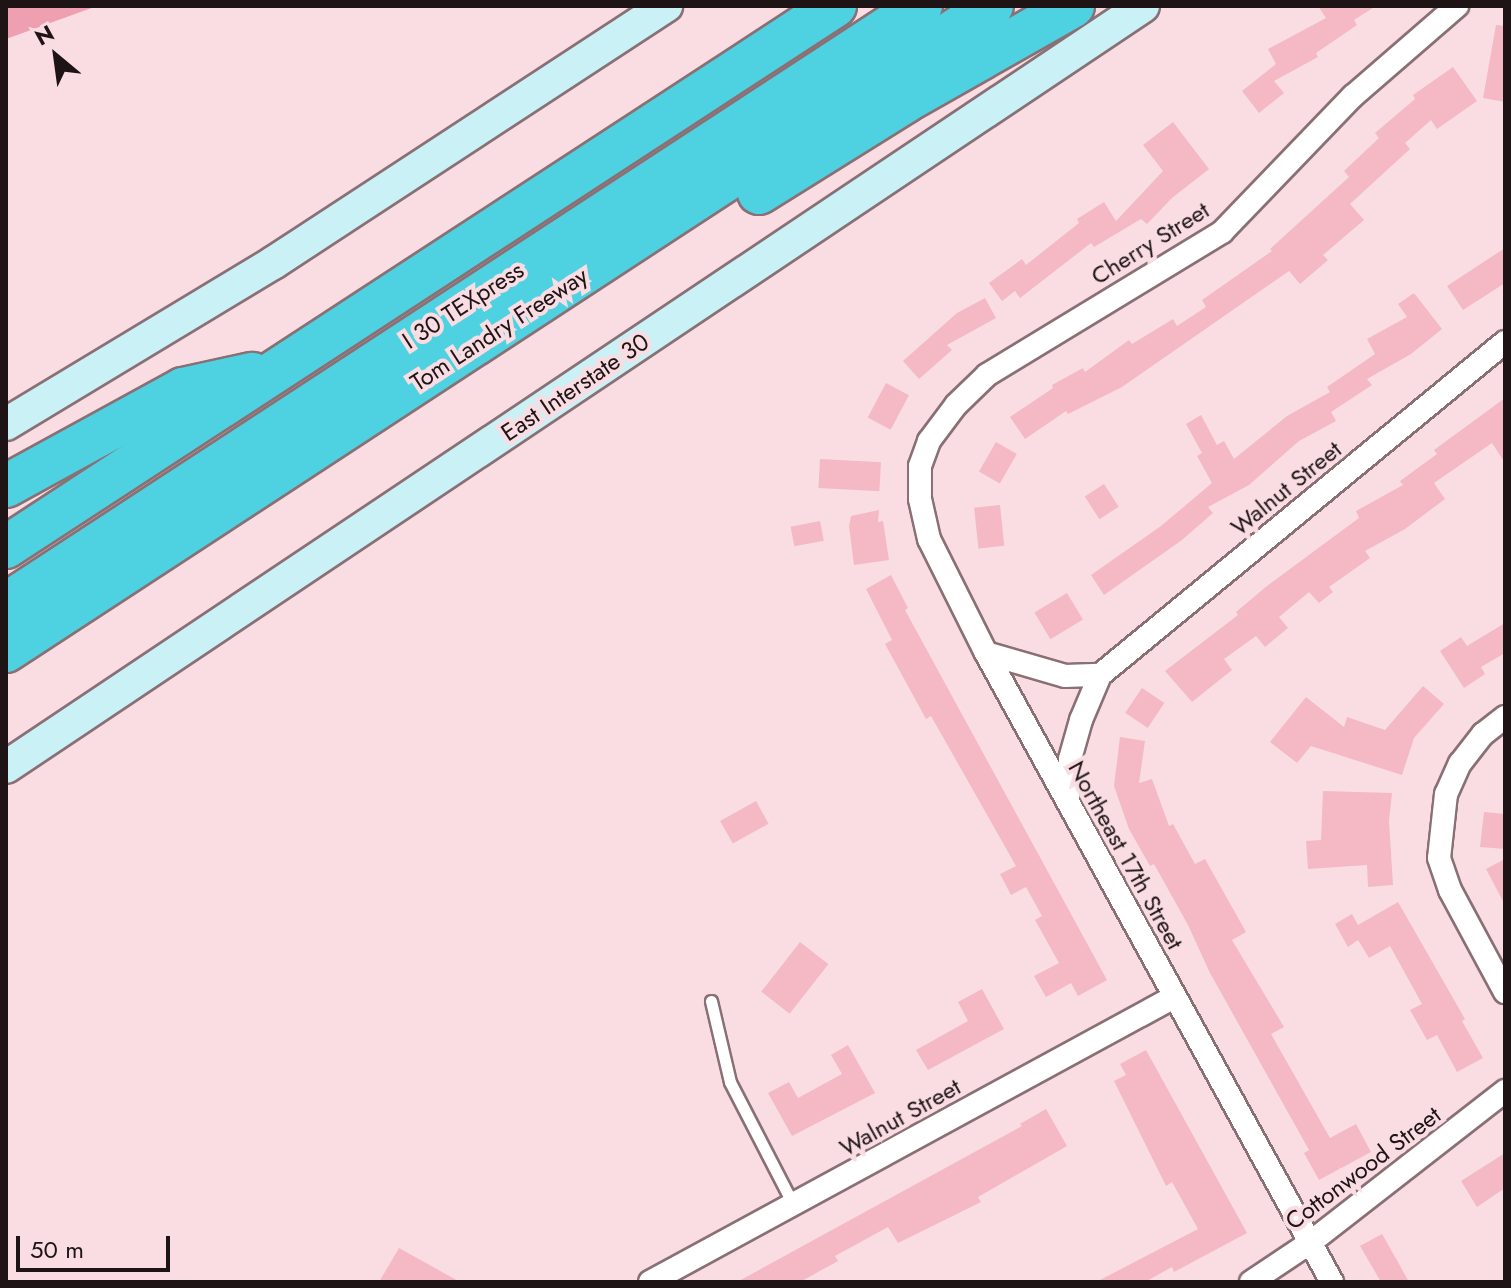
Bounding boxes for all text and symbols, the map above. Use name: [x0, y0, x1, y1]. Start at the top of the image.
north arrow: [16, 16, 96, 96]
text: N: [29, 17, 60, 53]
street label: Cherry Street: [1086, 195, 1214, 291]
street label: I 30 TEXpress: [397, 255, 529, 355]
street label: Tom Landry Freeway: [405, 261, 593, 397]
street label: East Interstate 30: [496, 327, 654, 447]
street label: Walnut Street: [1225, 435, 1347, 541]
street label: Northeast 17th Street: [1062, 756, 1190, 954]
street label: Walnut Street: [834, 1072, 966, 1162]
street label: Cottonwood Street: [1280, 1100, 1446, 1236]
scale bar: [20, 1220, 174, 1270]
text: 50 m: [30, 1232, 84, 1267]

